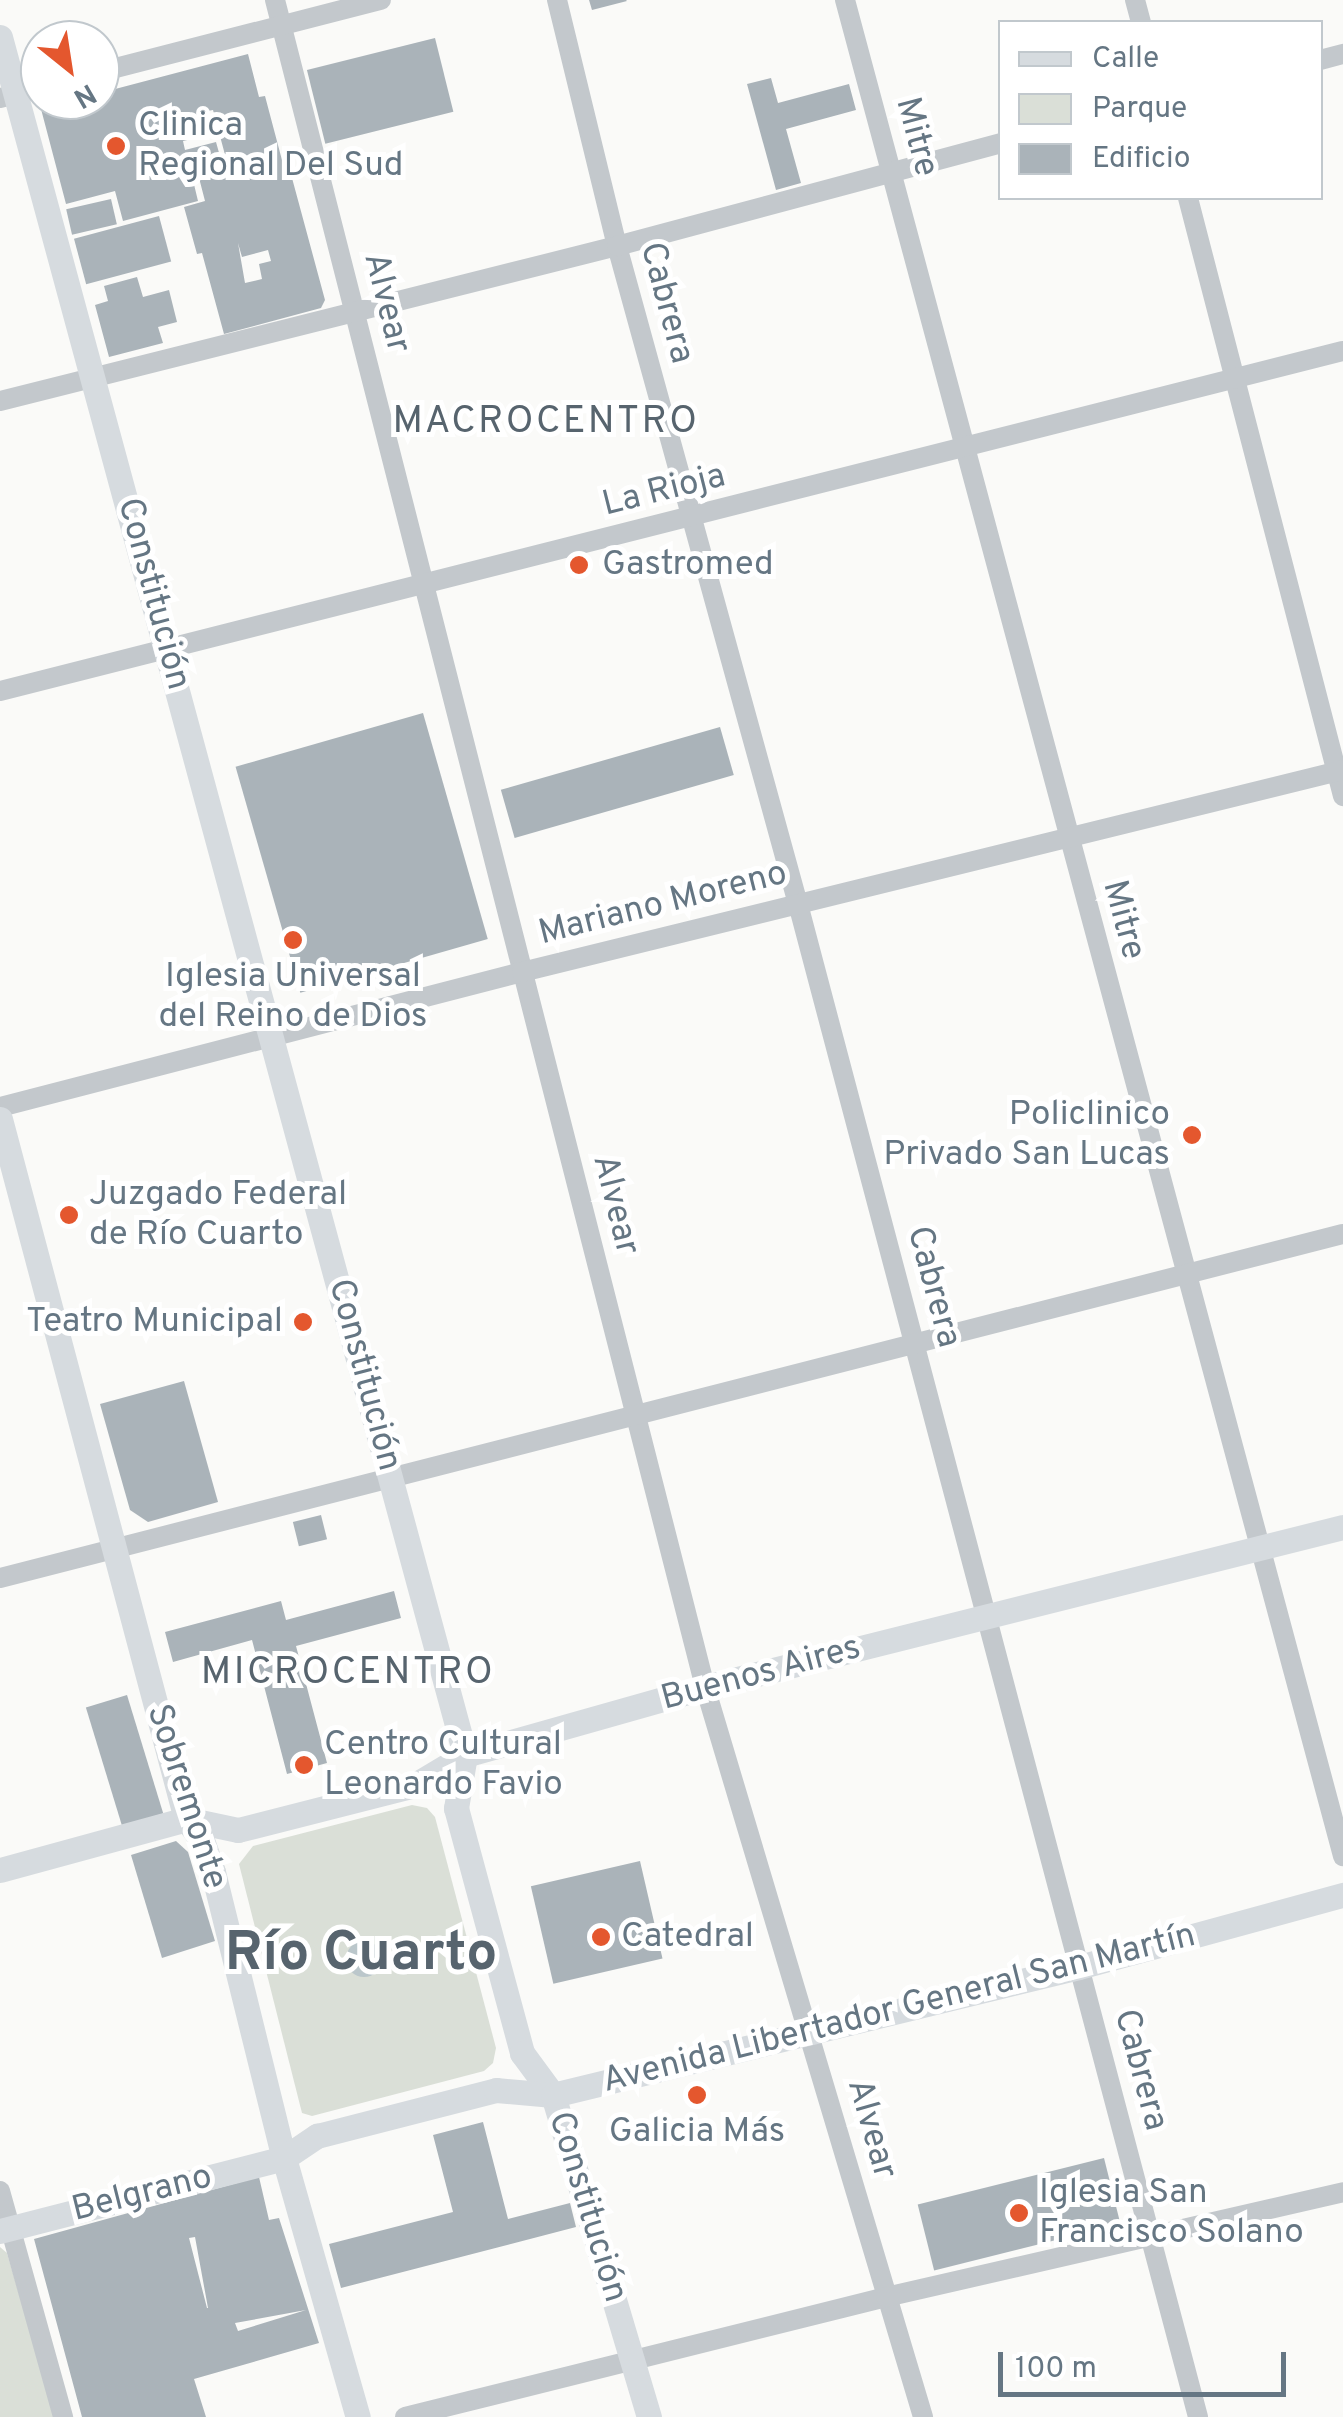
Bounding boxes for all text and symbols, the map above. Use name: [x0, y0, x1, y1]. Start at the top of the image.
north arrow: [20, 20, 120, 120]
legend: [998, 20, 1323, 200]
text: Calle: [1092, 41, 1159, 78]
text: N: [66, 74, 102, 115]
text: Parque: [1092, 91, 1187, 128]
street label: Mitre: [885, 93, 947, 181]
place label: Clinica Regional Del Sud: [138, 105, 403, 187]
marker: Clinica Regional Del Sud: [103, 133, 129, 159]
text: Edificio: [1092, 141, 1190, 178]
street label: Cabrera: [630, 238, 702, 368]
street label: Alvear: [353, 249, 419, 357]
district label: MACROCENTRO: [392, 400, 700, 446]
street label: La Rioja: [598, 455, 730, 527]
street label: Constitución: [107, 493, 199, 695]
place label: Gastromed: [602, 544, 774, 586]
marker: Gastromed: [566, 552, 592, 578]
street label: Mariano Moreno: [535, 853, 791, 955]
street label: Mitre: [1092, 876, 1154, 964]
marker: Iglesia Universal del Reino de Dios: [282, 929, 304, 951]
place label: Iglesia Universal del Reino de Dios: [158, 956, 428, 1038]
place label: Policlinico Privado San Lucas: [883, 1094, 1170, 1176]
marker: Policlinico Privado San Lucas: [1179, 1122, 1205, 1148]
street label: Alvear: [582, 1151, 648, 1259]
place label: Juzgado Federal de Río Cuarto: [89, 1174, 347, 1256]
marker: Juzgado Federal de Río Cuarto: [58, 1204, 80, 1226]
street label: Cabrera: [897, 1222, 969, 1352]
street label: Constitución: [318, 1274, 410, 1476]
place label: Teatro Municipal: [26, 1301, 283, 1343]
marker: Teatro Municipal: [292, 1311, 314, 1333]
street label: Buenos Aires: [656, 1627, 866, 1721]
district label: MICROCENTRO: [201, 1651, 495, 1697]
street label: Sobremonte: [136, 1699, 236, 1895]
place label: Centro Cultural Leonardo Favio: [324, 1724, 563, 1806]
marker: Centro Cultural Leonardo Favio: [293, 1754, 315, 1776]
street label: Avenida Libertador General San Martín: [598, 1915, 1200, 2103]
place label: Catedral: [621, 1916, 754, 1958]
district label: Río Cuarto: [225, 1923, 497, 1989]
marker: Catedral: [590, 1926, 612, 1948]
street label: Cabrera: [1104, 2005, 1176, 2135]
street label: Alvear: [837, 2074, 905, 2184]
marker: Galicia Más: [686, 2084, 708, 2106]
street label: Constitución: [538, 2107, 636, 2307]
place label: Galicia Más: [609, 2111, 785, 2153]
street label: Belgrano: [68, 2156, 216, 2232]
place label: Iglesia San Francisco Solano: [1039, 2172, 1304, 2254]
marker: Iglesia San Francisco Solano: [1008, 2202, 1030, 2224]
scale bar: [1003, 2332, 1290, 2394]
text: 100 m: [1015, 2351, 1097, 2388]

